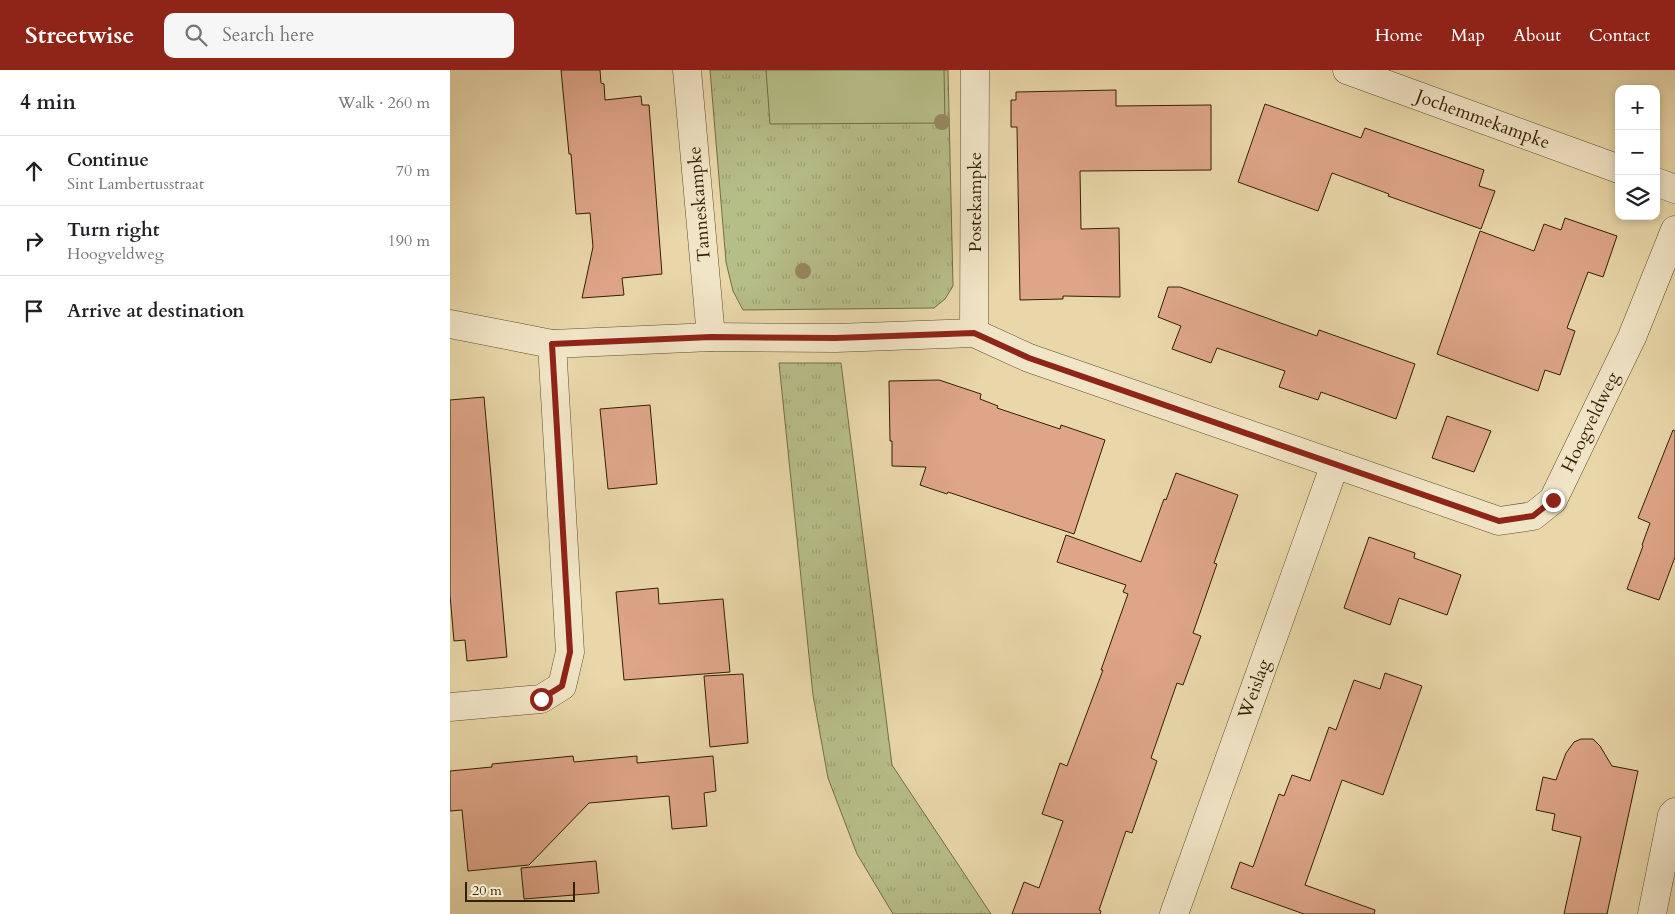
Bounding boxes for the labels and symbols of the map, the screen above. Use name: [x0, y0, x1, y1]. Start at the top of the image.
street label: Jochemmekampke: [1410, 83, 1553, 155]
street label: Tanneskampke: [682, 145, 717, 263]
street label: Postekampke: [963, 152, 988, 252]
street label: Hoogveldweg: [1555, 367, 1626, 477]
route end: [1542, 489, 1565, 512]
street label: Weislag: [1232, 655, 1277, 723]
route start: [530, 688, 553, 711]
scale bar: [465, 879, 575, 902]

